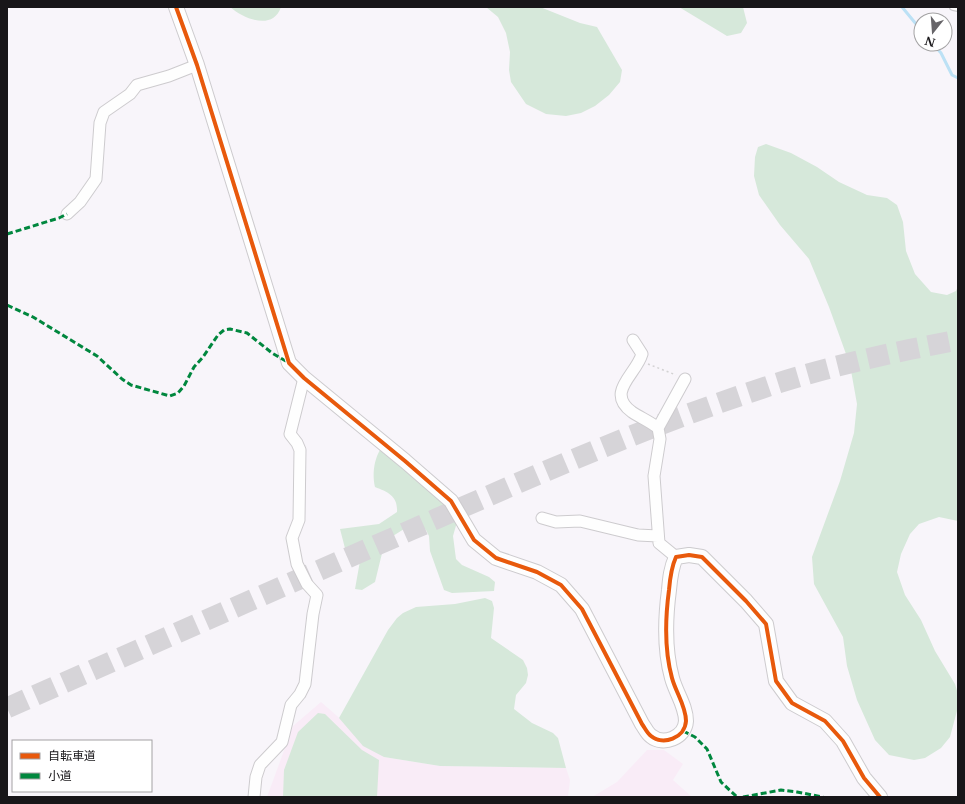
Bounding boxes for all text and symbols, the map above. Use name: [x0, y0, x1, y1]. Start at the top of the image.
north arrow: [913, 12, 953, 52]
text: N: [922, 33, 937, 50]
legend: [12, 740, 152, 792]
text: 自転車道: [48, 748, 96, 763]
text: 小道: [48, 768, 72, 783]

